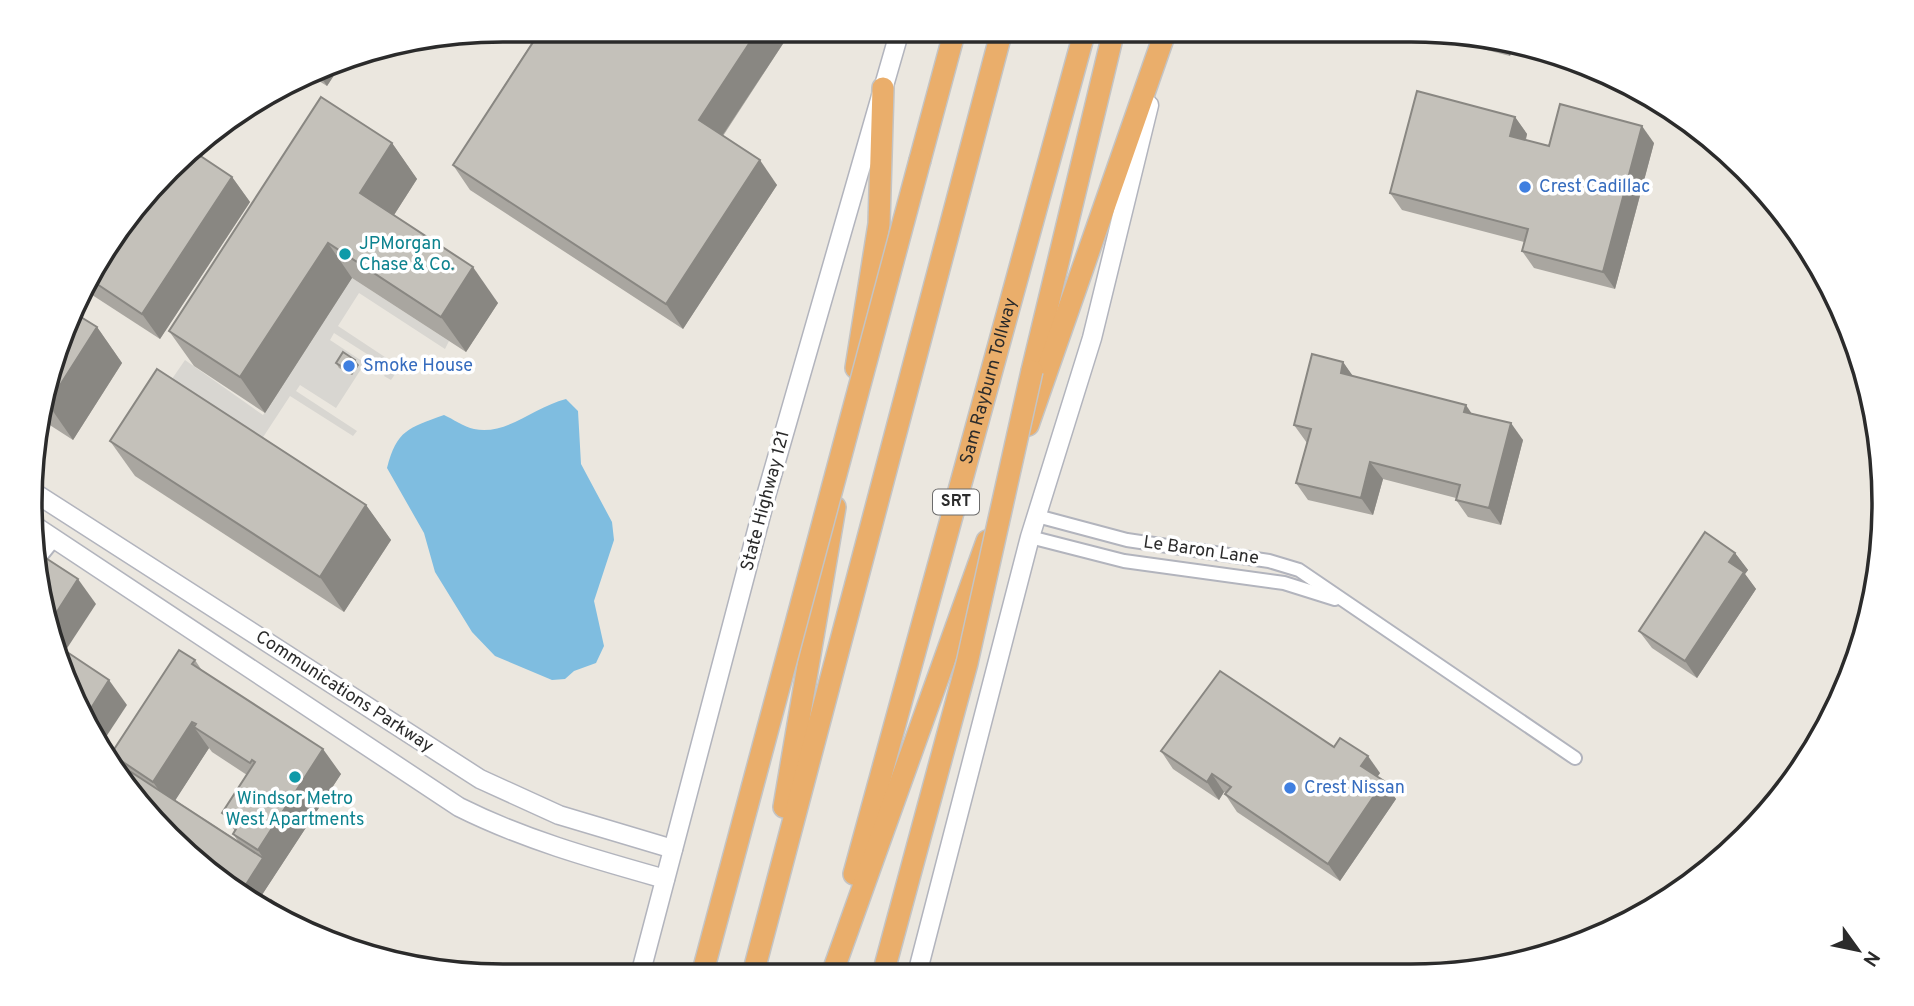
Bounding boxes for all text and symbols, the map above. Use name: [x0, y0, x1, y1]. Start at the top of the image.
place label: Crest Cadillac: [1539, 176, 1650, 199]
marker: Crest Cadillac: [1517, 179, 1533, 195]
place label: JPMorgan Chase & Co.: [359, 233, 455, 277]
marker: JPMorgan Chase & Co.: [337, 246, 353, 262]
street label: Sam Rayburn Tollway: [955, 295, 1023, 467]
place label: Smoke House: [363, 355, 473, 378]
marker: Smoke House: [341, 358, 357, 374]
street label: State Highway 121: [736, 428, 796, 574]
road number: SRT: [933, 489, 979, 514]
street label: Le Baron Lane: [1142, 532, 1260, 570]
street label: Communications Parkway: [251, 626, 437, 758]
marker: Windsor Metro West Apartments: [287, 769, 303, 785]
place label: Crest Nissan: [1304, 777, 1405, 800]
marker: Crest Nissan: [1282, 780, 1298, 796]
place label: Windsor Metro West Apartments: [226, 788, 364, 832]
north arrow: [1823, 915, 1893, 985]
text: N: [1857, 946, 1884, 970]

